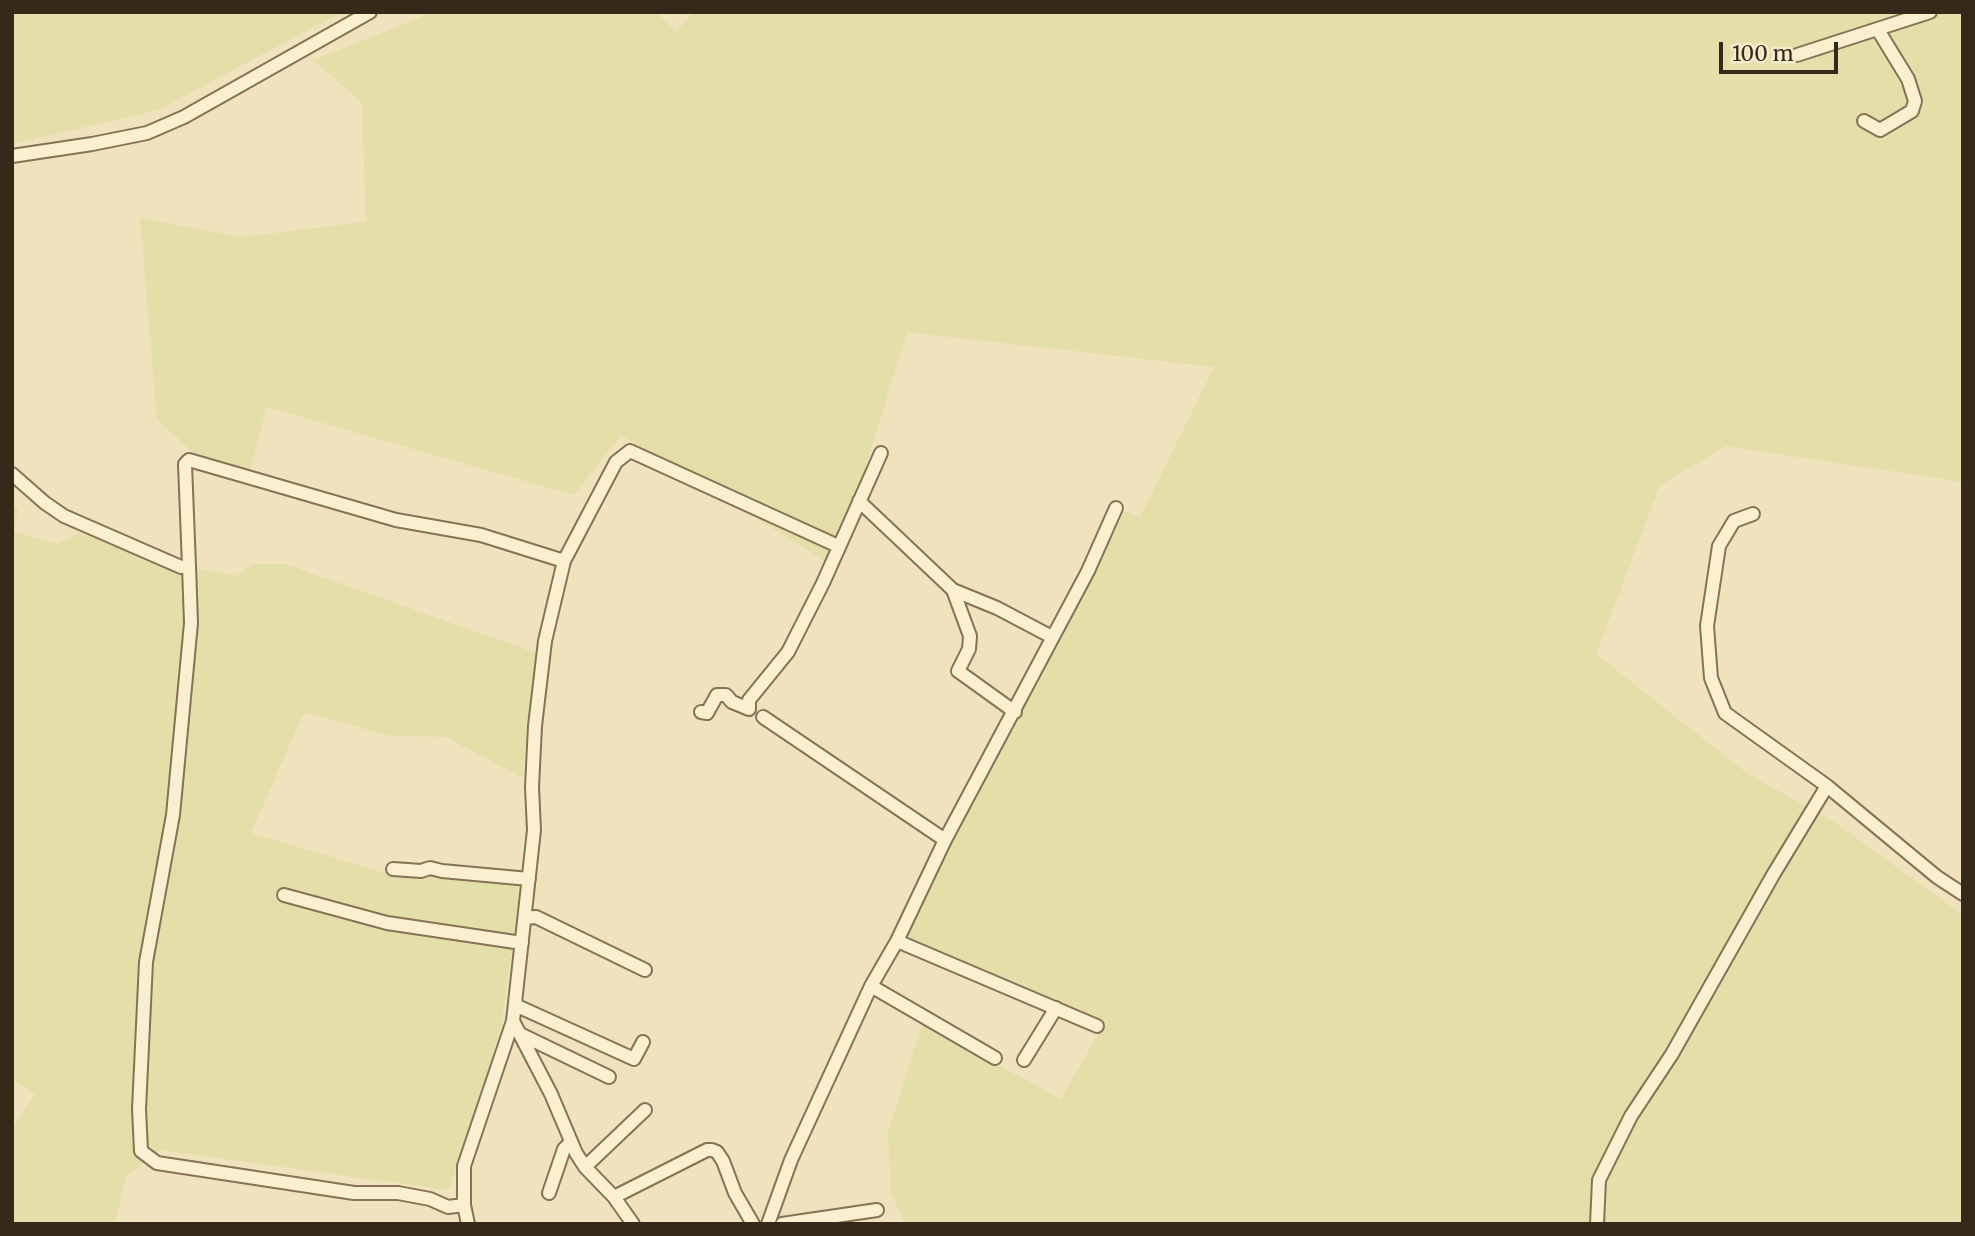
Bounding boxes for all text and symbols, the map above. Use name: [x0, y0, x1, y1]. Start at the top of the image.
scale bar: [1723, 28, 1842, 72]
text: 100 m: [1732, 40, 1794, 67]

